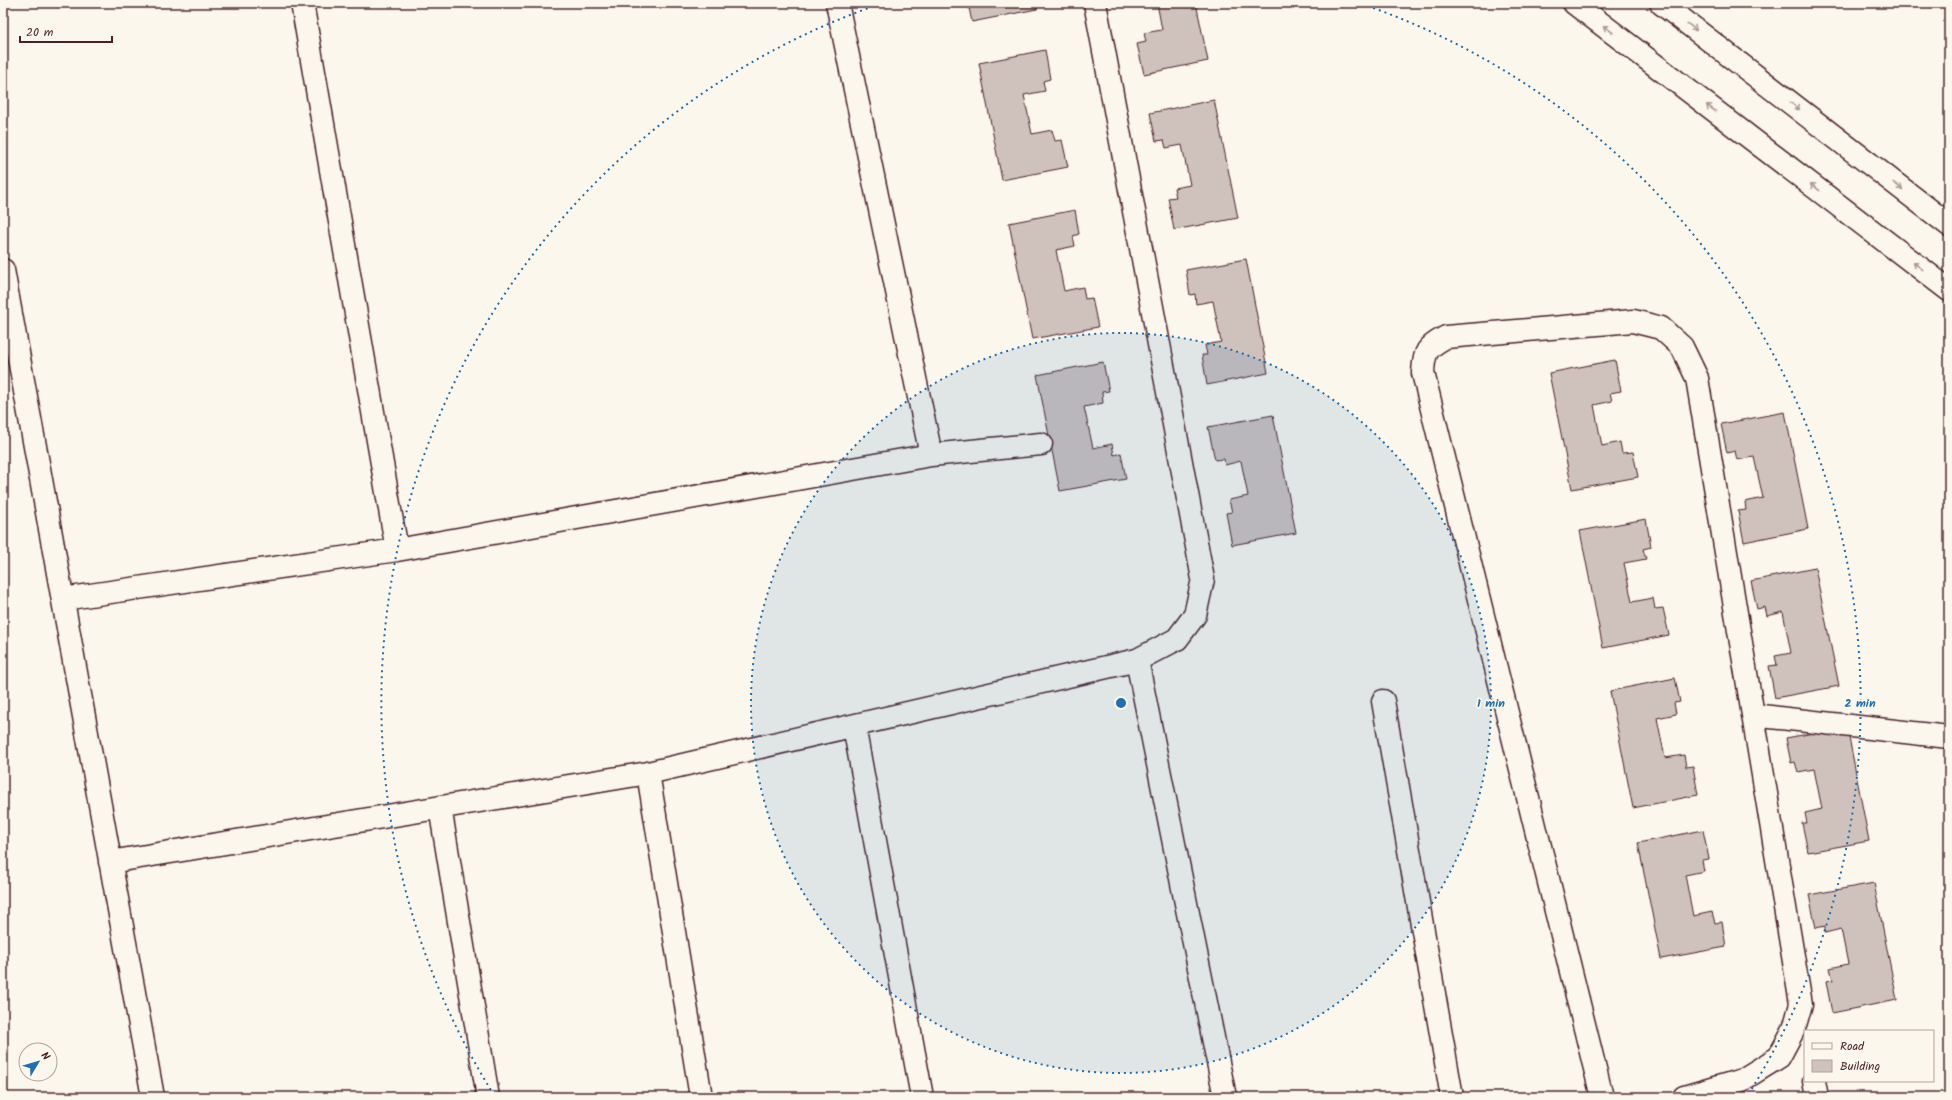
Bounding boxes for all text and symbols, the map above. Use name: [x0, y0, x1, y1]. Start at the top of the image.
scale bar: [20, 18, 112, 44]
text: 20 m: [26, 23, 54, 42]
one-way arrow: [1686, 23, 1697, 31]
one-way arrow: [1603, 25, 1614, 34]
one-way arrow: [1789, 102, 1800, 111]
one-way arrow: [1706, 104, 1717, 113]
one-way arrow: [1892, 181, 1903, 190]
one-way arrow: [1809, 183, 1820, 192]
one-way arrow: [1913, 262, 1924, 271]
text: 1 min: [1477, 694, 1505, 713]
text: 2 min: [1844, 694, 1876, 713]
centre of rings: [1114, 696, 1128, 710]
legend: [1804, 1030, 1934, 1082]
text: Road: [1840, 1037, 1865, 1056]
north arrow: [18, 1042, 58, 1082]
text: N: [36, 1048, 54, 1065]
text: Building: [1840, 1057, 1880, 1076]

